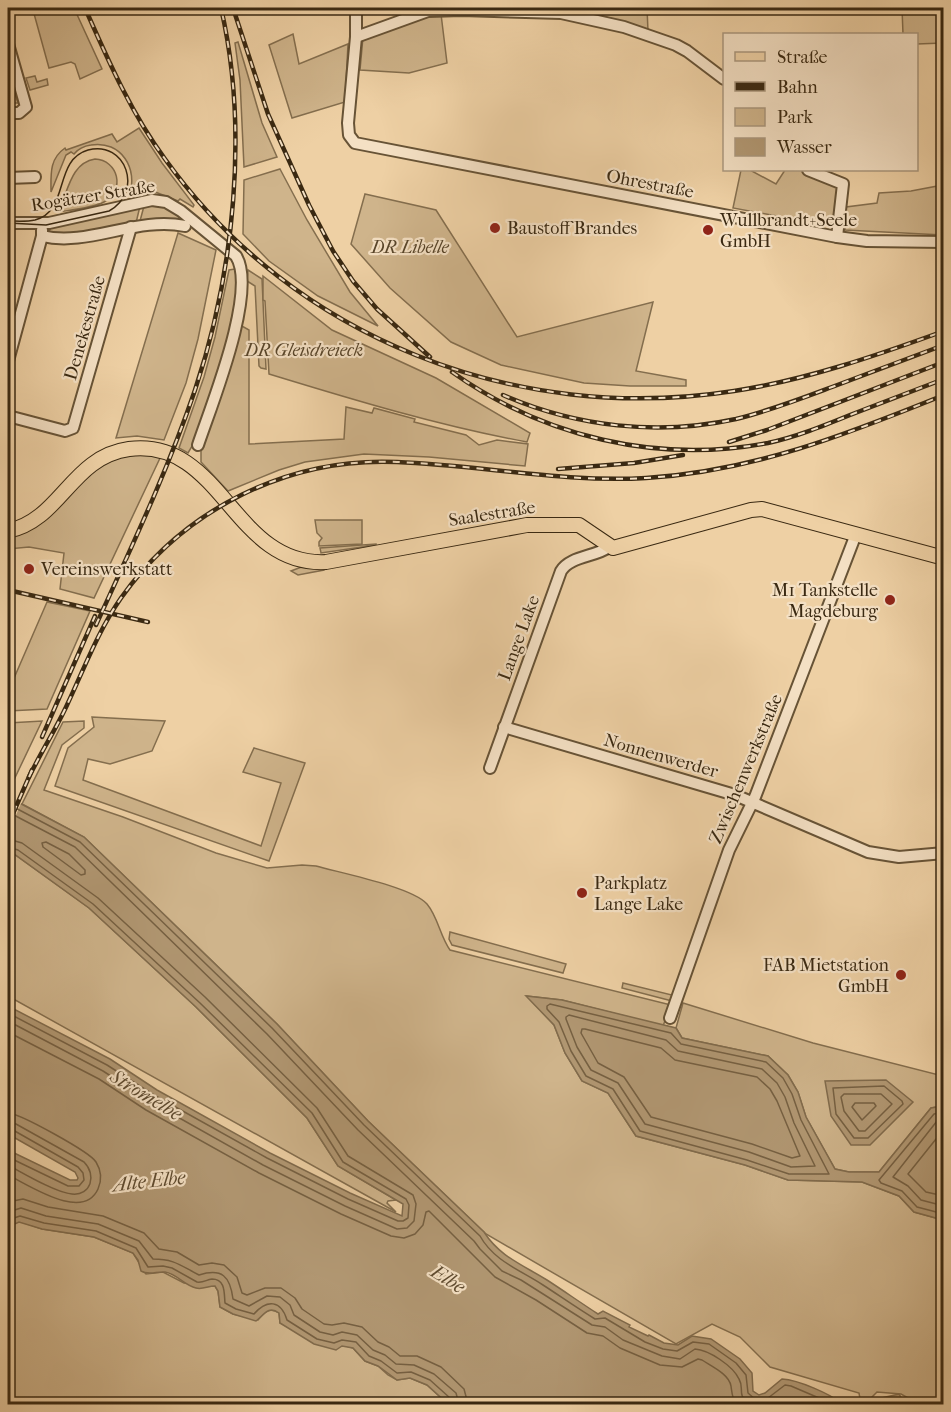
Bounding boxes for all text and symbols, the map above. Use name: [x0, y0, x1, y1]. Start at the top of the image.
legend: [723, 33, 918, 171]
text: Straße: [777, 47, 828, 68]
text: Bahn: [777, 77, 818, 98]
text: Park: [777, 107, 814, 128]
text: Wasser: [776, 137, 832, 158]
street label: Ohrestraße: [604, 165, 696, 203]
street label: Rogätzer Straße: [30, 176, 157, 216]
place label: Wullbrandt+Seele GmbH: [719, 210, 857, 252]
place label: Baustoff Brandes: [507, 218, 638, 239]
marker: Baustoff Brandes: [488, 221, 502, 235]
marker: Wullbrandt+Seele GmbH: [701, 223, 715, 237]
park label: DR Libelle: [370, 237, 450, 258]
street label: Denekestraße: [60, 273, 110, 383]
park label: DR Gleisdreieck: [244, 340, 363, 361]
street label: Saalestraße: [447, 497, 537, 531]
place label: Vereinswerkstatt: [40, 559, 173, 580]
marker: Vereinswerkstatt: [22, 562, 36, 576]
place label: M1 Tankstelle Magdeburg: [772, 580, 878, 622]
street label: Lange Lake: [494, 592, 544, 684]
marker: M1 Tankstelle Magdeburg: [883, 593, 897, 607]
street label: Zwischenwerkstraße: [705, 691, 787, 847]
street label: Nonnenwerder: [601, 730, 721, 782]
place label: Parkplatz Lange Lake: [594, 873, 683, 915]
marker: Parkplatz Lange Lake: [575, 886, 589, 900]
place label: FAB Mietstation GmbH: [763, 955, 890, 997]
marker: FAB Mietstation GmbH: [894, 968, 908, 982]
water label: Stromelbe: [105, 1064, 187, 1126]
water label: Alte Elbe: [109, 1166, 187, 1197]
water label: Elbe: [426, 1259, 470, 1299]

